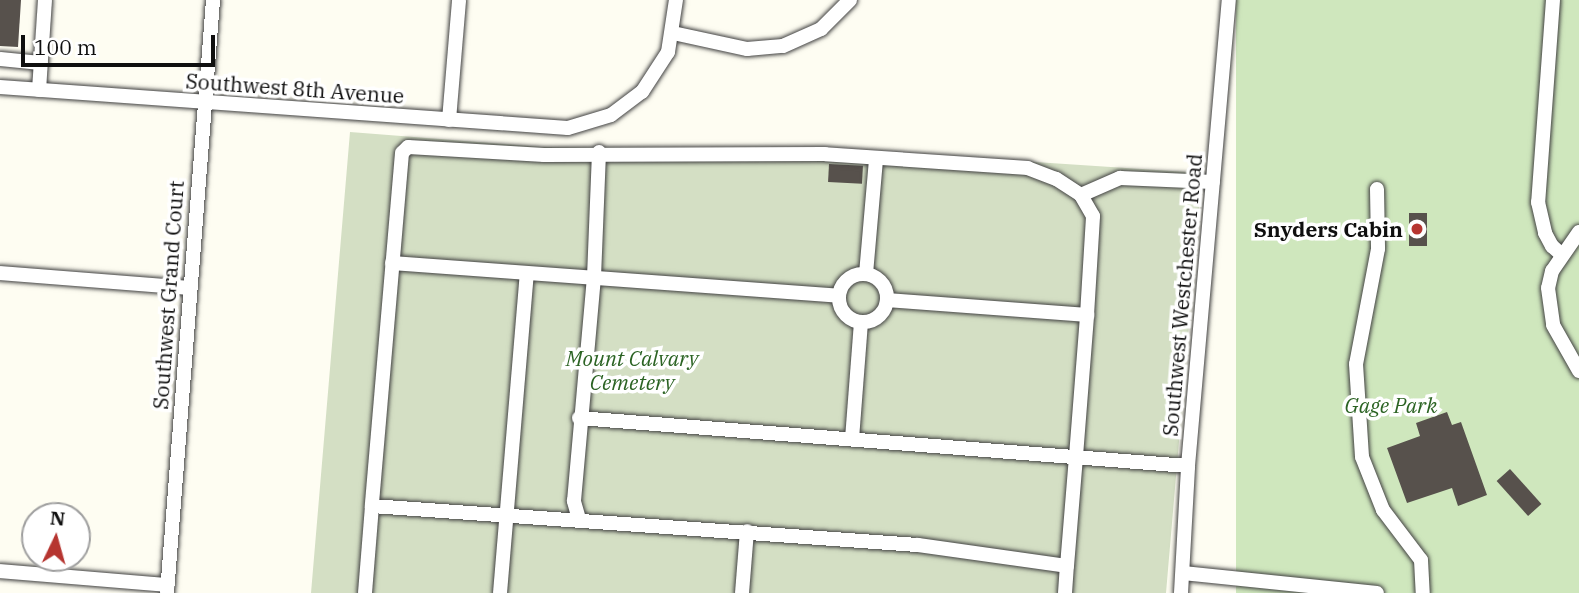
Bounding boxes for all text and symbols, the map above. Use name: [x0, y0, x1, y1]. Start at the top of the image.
scale bar: [24, 21, 219, 65]
text: 100 m: [34, 33, 97, 61]
street label: Southwest 8th Avenue: [185, 68, 405, 108]
street label: Southwest Westchester Road: [1157, 153, 1207, 437]
street label: Southwest Grand Court: [147, 180, 189, 410]
place label: Snyders Cabin: [1254, 216, 1403, 242]
marker: Snyders Cabin: [1409, 221, 1425, 237]
park label: Mount Calvary Cemetery: [566, 345, 698, 395]
park label: Gage Park: [1345, 392, 1437, 418]
north arrow: [21, 502, 91, 572]
text: N: [49, 505, 66, 531]

